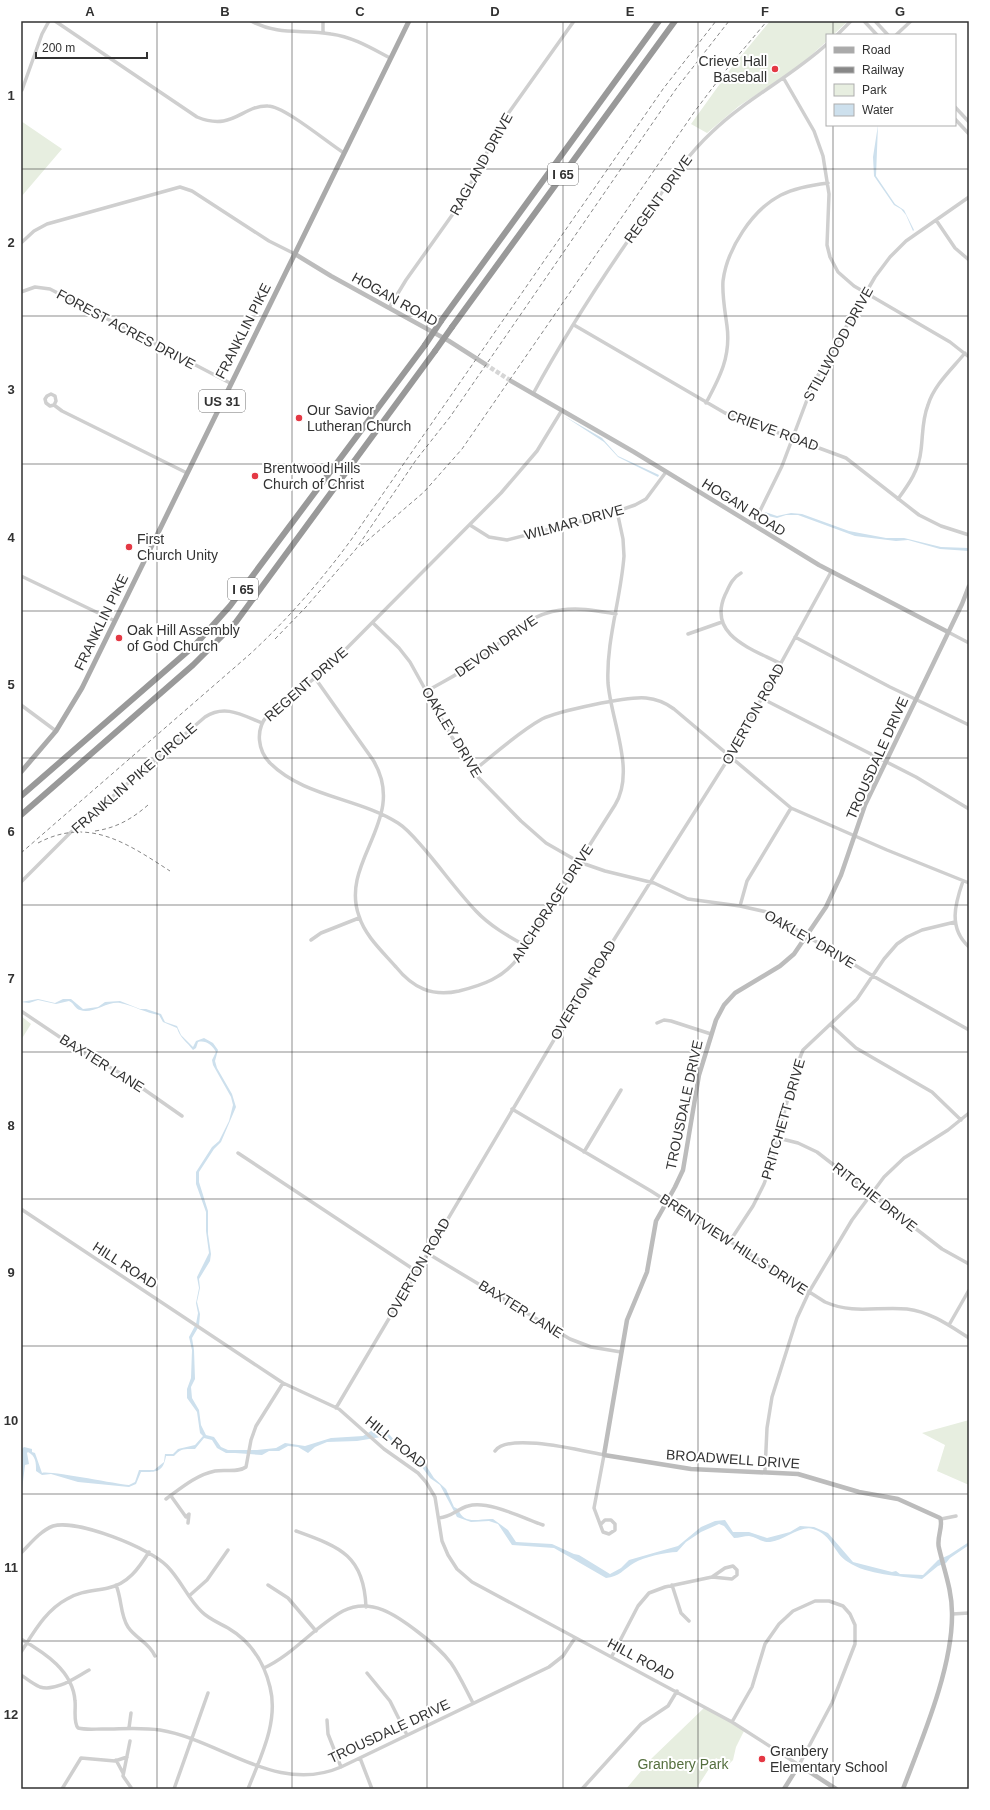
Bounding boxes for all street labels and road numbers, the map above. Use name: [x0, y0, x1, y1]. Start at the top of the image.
street label: RAGLAND DRIVE: [446, 110, 516, 218]
street label: REGENT DRIVE: [621, 152, 695, 246]
road number: I 65: [548, 163, 578, 185]
street label: HOGAN ROAD: [349, 269, 441, 329]
street label: FRANKLIN PIKE: [212, 281, 274, 381]
street label: STILLWOOD DRIVE: [800, 284, 876, 404]
street label: FOREST ACRES DRIVE: [54, 286, 198, 372]
road number: US 31: [199, 390, 245, 412]
street label: CRIEVE ROAD: [725, 406, 821, 454]
street label: HOGAN ROAD: [699, 475, 789, 539]
street label: WILMAR DRIVE: [522, 501, 626, 543]
street label: FRANKLIN PIKE: [71, 571, 131, 673]
road number: I 65: [228, 578, 258, 600]
street label: DEVON DRIVE: [452, 612, 540, 680]
street label: REGENT DRIVE: [261, 644, 351, 724]
street label: OVERTON ROAD: [719, 661, 787, 767]
street label: OAKLEY DRIVE: [419, 684, 485, 780]
street label: TROUSDALE DRIVE: [843, 694, 911, 822]
street label: FRANKLIN PIKE CIRCLE: [68, 719, 200, 837]
street label: ANCHORAGE DRIVE: [508, 841, 596, 965]
street label: OAKLEY DRIVE: [762, 906, 858, 972]
street label: OVERTON ROAD: [547, 937, 619, 1043]
street label: BAXTER LANE: [57, 1031, 147, 1095]
street label: TROUSDALE DRIVE: [662, 1039, 706, 1171]
street label: PRITCHETT DRIVE: [758, 1057, 808, 1181]
street label: RITCHIE DRIVE: [830, 1159, 920, 1235]
street label: BRENTVIEW HILLS DRIVE: [657, 1190, 811, 1298]
street label: OVERTON ROAD: [383, 1215, 453, 1321]
street label: HILL ROAD: [90, 1238, 160, 1292]
street label: BAXTER LANE: [476, 1277, 566, 1341]
street label: HILL ROAD: [362, 1413, 430, 1471]
street label: BROADWELL DRIVE: [666, 1446, 800, 1472]
street label: HILL ROAD: [605, 1635, 677, 1683]
street label: TROUSDALE DRIVE: [326, 1696, 452, 1766]

